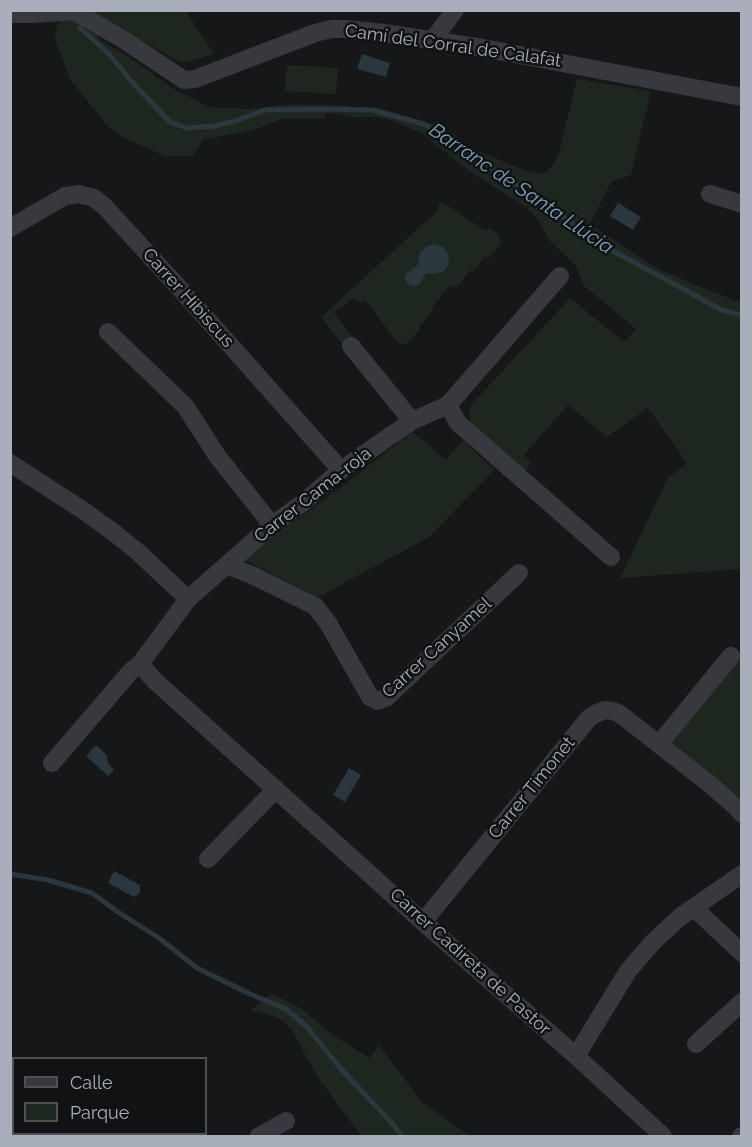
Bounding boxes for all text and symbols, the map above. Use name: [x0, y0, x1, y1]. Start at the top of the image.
street label: Camí del Corral de Calafat: [343, 20, 563, 72]
water label: Barranc de Santa Llúcia: [424, 118, 618, 260]
street label: Carrer Hibiscus: [138, 244, 238, 352]
street label: Carrer Cama-roja: [250, 443, 376, 547]
street label: Carrer Canyamel: [378, 593, 496, 703]
street label: Carrer Timonet: [484, 733, 580, 843]
street label: Carrer Cadireta de Pastor: [385, 884, 555, 1040]
legend: [12, 1057, 207, 1135]
text: Calle: [70, 1072, 113, 1093]
text: Parque: [70, 1102, 129, 1123]

